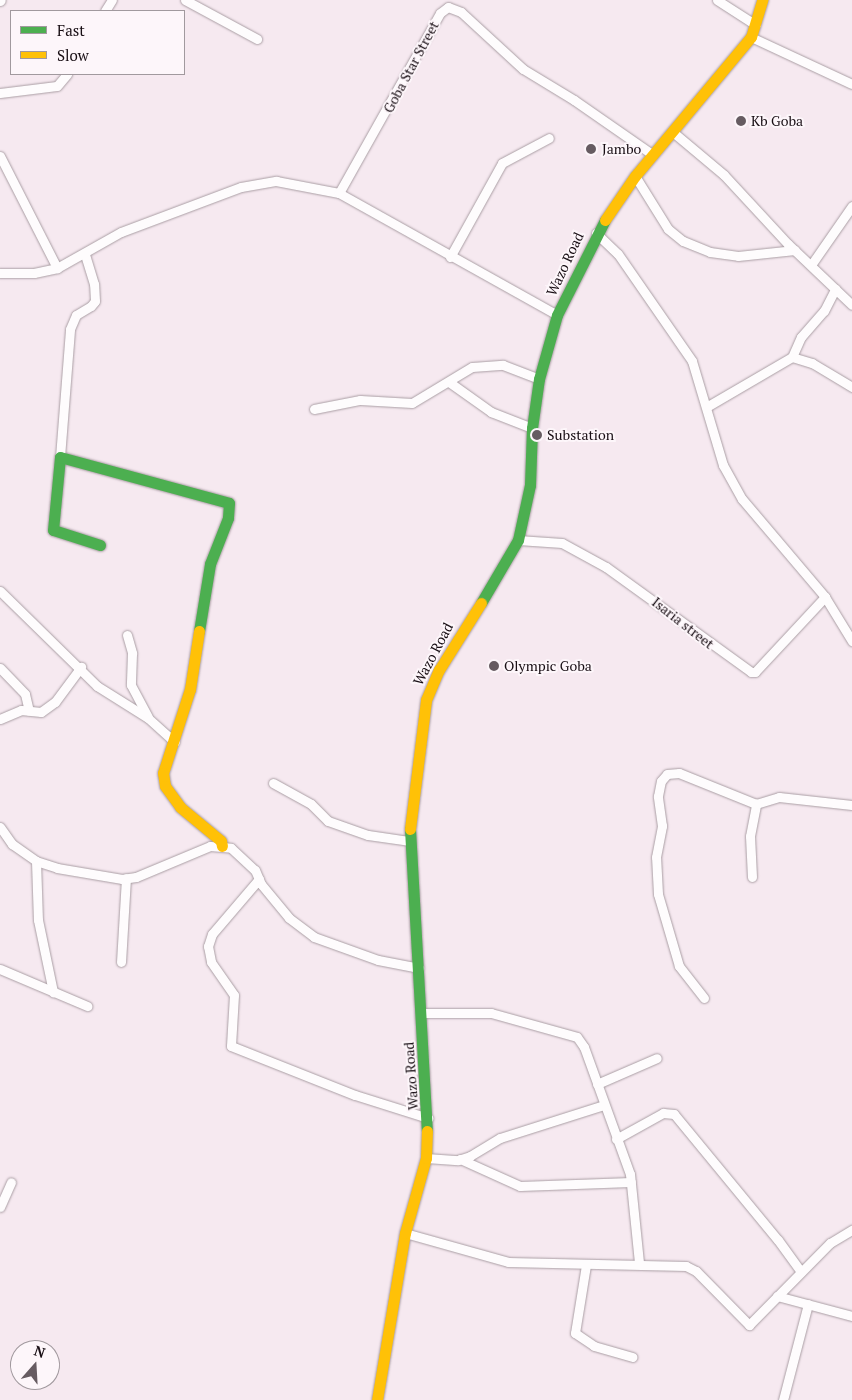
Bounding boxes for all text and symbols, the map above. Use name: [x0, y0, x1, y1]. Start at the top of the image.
legend: [10, 10, 185, 75]
street label: Goba Star Street: [380, 18, 442, 116]
text: Fast: [57, 20, 85, 40]
text: Slow: [57, 45, 89, 65]
place label: Kb Goba: [751, 113, 803, 129]
marker: Kb Goba: [735, 115, 747, 127]
place label: Jambo: [602, 141, 641, 157]
marker: Jambo: [584, 142, 598, 156]
street label: Wazo Road: [543, 230, 587, 298]
place label: Substation: [547, 427, 614, 443]
marker: Substation: [531, 429, 543, 441]
street label: Isaria street: [649, 594, 717, 652]
street label: Wazo Road: [410, 620, 456, 688]
place label: Olympic Goba: [504, 658, 592, 674]
marker: Olympic Goba: [488, 660, 500, 672]
street label: Wazo Road: [400, 1041, 422, 1111]
north arrow: [10, 1340, 60, 1390]
text: N: [32, 1341, 48, 1362]

